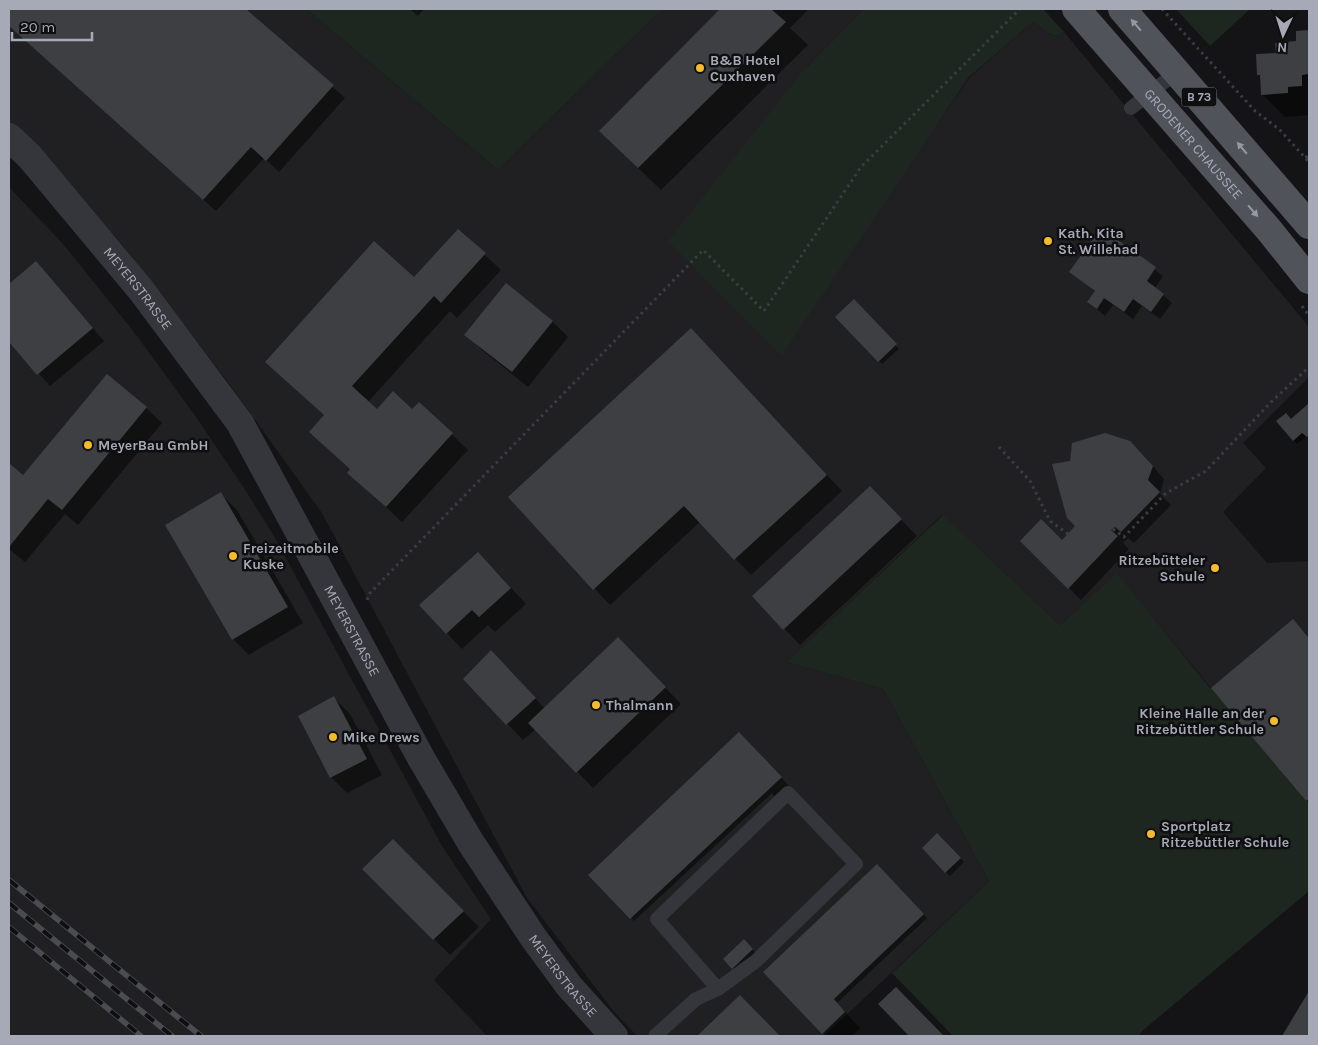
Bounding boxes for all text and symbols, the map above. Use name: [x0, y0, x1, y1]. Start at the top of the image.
scale bar: [12, 10, 92, 42]
north arrow: [1258, 10, 1308, 60]
text: 20 m: [20, 18, 55, 36]
one-way arrow: [1131, 18, 1142, 31]
text: N: [1277, 39, 1288, 56]
place label: B&B Hotel Cuxhaven: [710, 52, 780, 85]
marker: B&B Hotel Cuxhaven: [694, 62, 706, 74]
street label: GRODENER CHAUSSEE: [1141, 85, 1246, 203]
road number: B 73: [1182, 88, 1216, 106]
one-way arrow: [1237, 142, 1248, 155]
one-way arrow: [1247, 205, 1258, 218]
place label: Kath. Kita St. Willehad: [1058, 225, 1138, 258]
marker: Kath. Kita St. Willehad: [1042, 235, 1054, 247]
street label: MEYERSTRASSE: [100, 244, 176, 333]
place label: MeyerBau GmbH: [98, 437, 208, 454]
marker: MeyerBau GmbH: [82, 439, 94, 451]
place label: Freizeitmobile Kuske: [243, 540, 339, 573]
marker: Freizeitmobile Kuske: [227, 550, 239, 562]
place label: Ritzebütteler Schule: [1119, 552, 1205, 585]
marker: Ritzebütteler Schule: [1209, 562, 1221, 574]
street label: MEYERSTRASSE: [320, 582, 383, 679]
place label: Thalmann: [606, 697, 674, 714]
marker: Thalmann: [590, 699, 602, 711]
place label: Kleine Halle an der Ritzebüttler Schule: [1136, 705, 1264, 738]
marker: Kleine Halle an der Ritzebüttler Schule: [1268, 715, 1280, 727]
place label: Mike Drews: [343, 729, 420, 746]
marker: Mike Drews: [327, 731, 339, 743]
place label: Sportplatz Ritzebüttler Schule: [1161, 818, 1289, 851]
marker: Sportplatz Ritzebüttler Schule: [1145, 828, 1157, 840]
street label: MEYERSTRASSE: [525, 931, 601, 1021]

